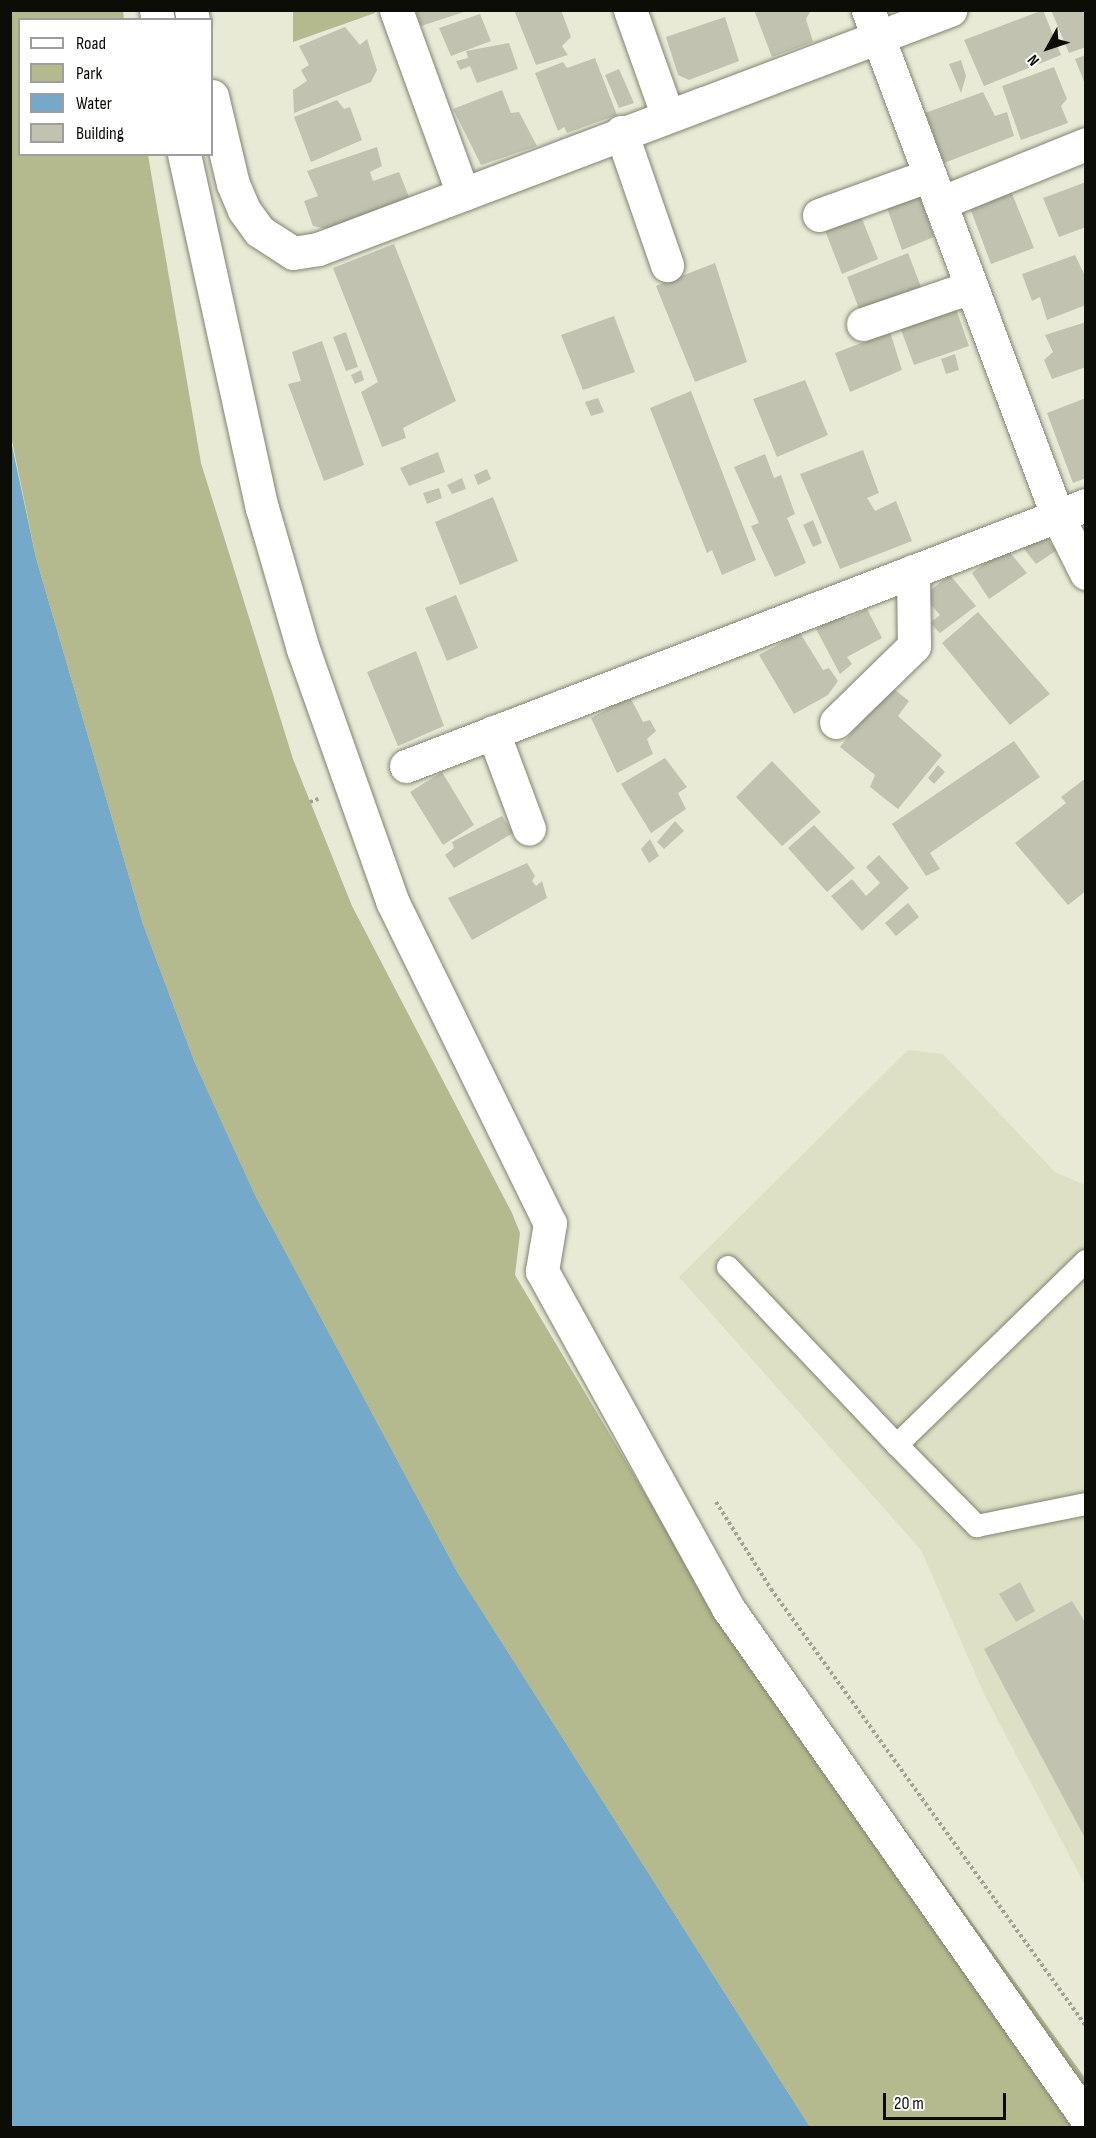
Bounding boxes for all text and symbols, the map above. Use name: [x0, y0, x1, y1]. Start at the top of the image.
legend: [18, 18, 213, 156]
north arrow: [1018, 18, 1078, 78]
text: Road: [76, 33, 106, 54]
text: N: [1024, 51, 1044, 69]
text: Park: [76, 63, 102, 84]
text: Water: [76, 93, 112, 114]
text: Building: [76, 123, 124, 144]
scale bar: [886, 2081, 1009, 2119]
text: 20 m: [894, 2093, 924, 2114]

